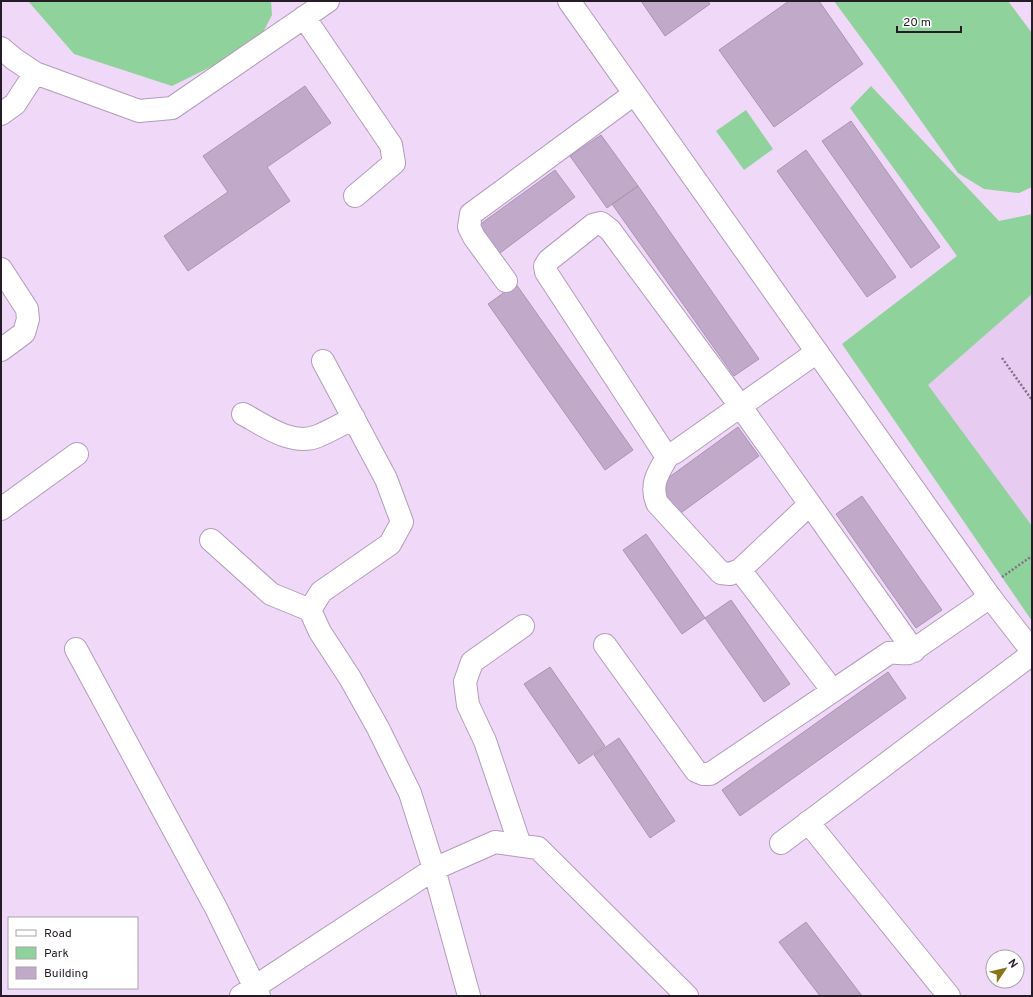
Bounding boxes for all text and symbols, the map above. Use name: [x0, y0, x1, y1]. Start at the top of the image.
scale bar: [897, 8, 961, 34]
text: 20 m: [903, 15, 931, 31]
legend: [8, 917, 138, 989]
text: Road: [44, 926, 72, 942]
text: Park: [44, 946, 69, 962]
north arrow: [985, 949, 1025, 989]
text: N: [1004, 957, 1020, 971]
text: Building: [44, 966, 88, 982]

